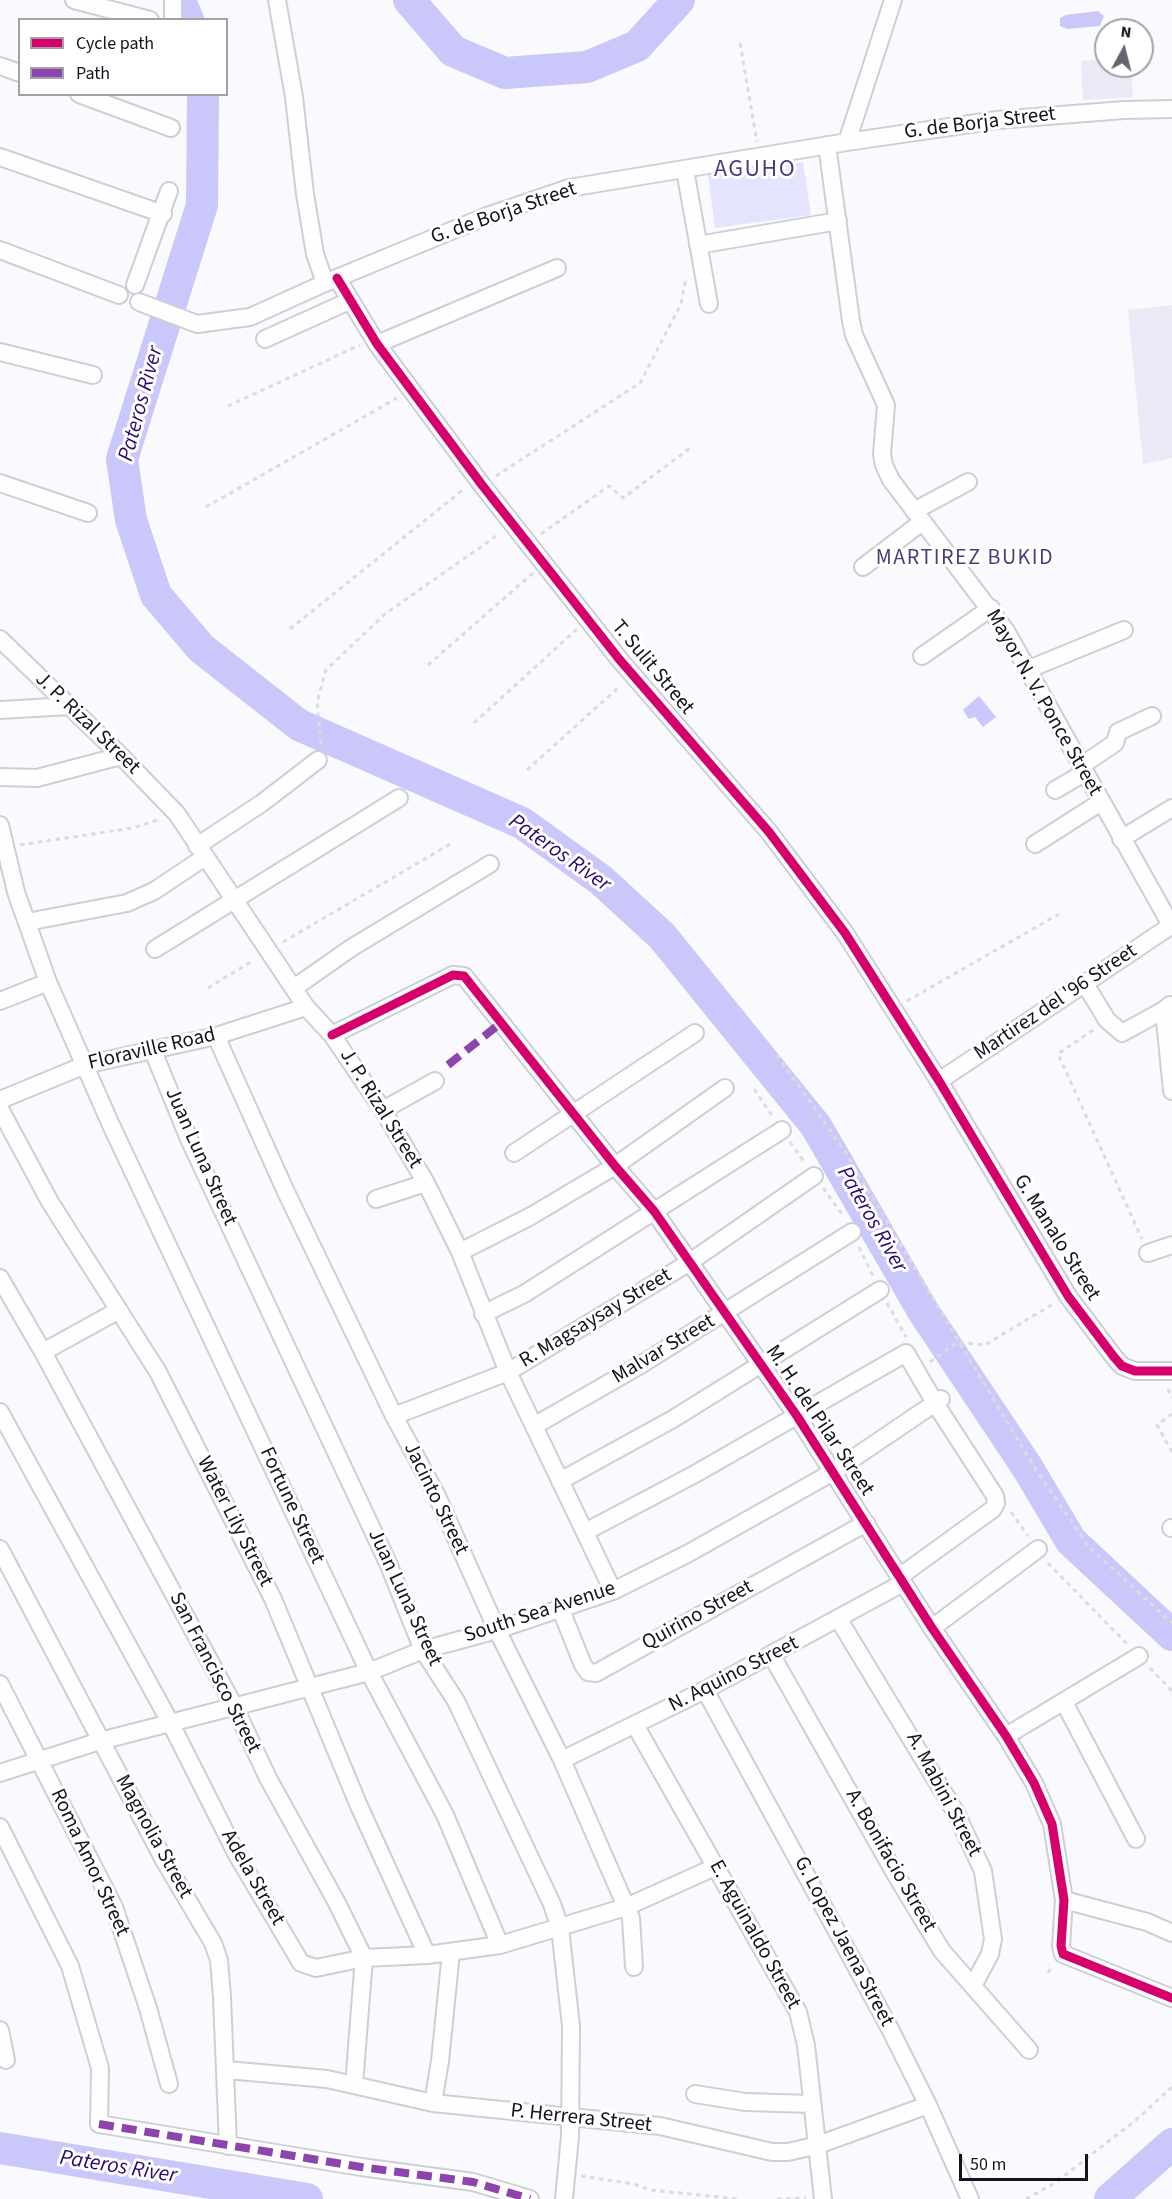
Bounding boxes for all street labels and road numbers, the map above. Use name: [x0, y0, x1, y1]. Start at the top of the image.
street label: G. de Borja Street: [903, 102, 1057, 146]
street label: G. de Borja Street: [428, 177, 580, 251]
street label: Mayor N. V. Ponce Street: [979, 605, 1107, 801]
street label: T. Sulit Street: [605, 616, 699, 720]
street label: J. P. Rizal Street: [29, 668, 145, 780]
street label: Martirez del '96 Street: [970, 939, 1142, 1067]
street label: Floraville Road: [86, 1023, 218, 1077]
street label: J. P. Rizal Street: [333, 1045, 427, 1173]
street label: Juan Luna Street: [158, 1084, 242, 1230]
street label: G. Manalo Street: [1007, 1170, 1105, 1306]
street label: R. Magsaysay Street: [515, 1264, 677, 1374]
street label: Malvar Street: [608, 1310, 720, 1390]
street label: M. H. del Pilar Street: [759, 1341, 879, 1501]
street label: Jacinto Street: [397, 1439, 473, 1559]
street label: Fortune Street: [253, 1444, 329, 1568]
street label: Water Lily Street: [190, 1453, 278, 1591]
street label: Juan Luna Street: [361, 1526, 447, 1670]
street label: Quirino Street: [638, 1575, 758, 1657]
street label: South Sea Avenue: [461, 1577, 619, 1649]
street label: San Francisco Street: [163, 1588, 265, 1758]
street label: N. Aquino Street: [665, 1631, 803, 1719]
street label: A. Mabini Street: [900, 1729, 986, 1861]
street label: Magnolia Street: [109, 1771, 197, 1903]
street label: Roma Amor Street: [44, 1785, 134, 1941]
street label: A. Bonifacio Street: [839, 1785, 941, 1937]
street label: Adela Street: [215, 1826, 289, 1930]
street label: G. Lopez Jaena Street: [788, 1853, 898, 2031]
street label: E. Aguinaldo Street: [703, 1856, 805, 2014]
street label: P. Herrera Street: [509, 2099, 653, 2139]

